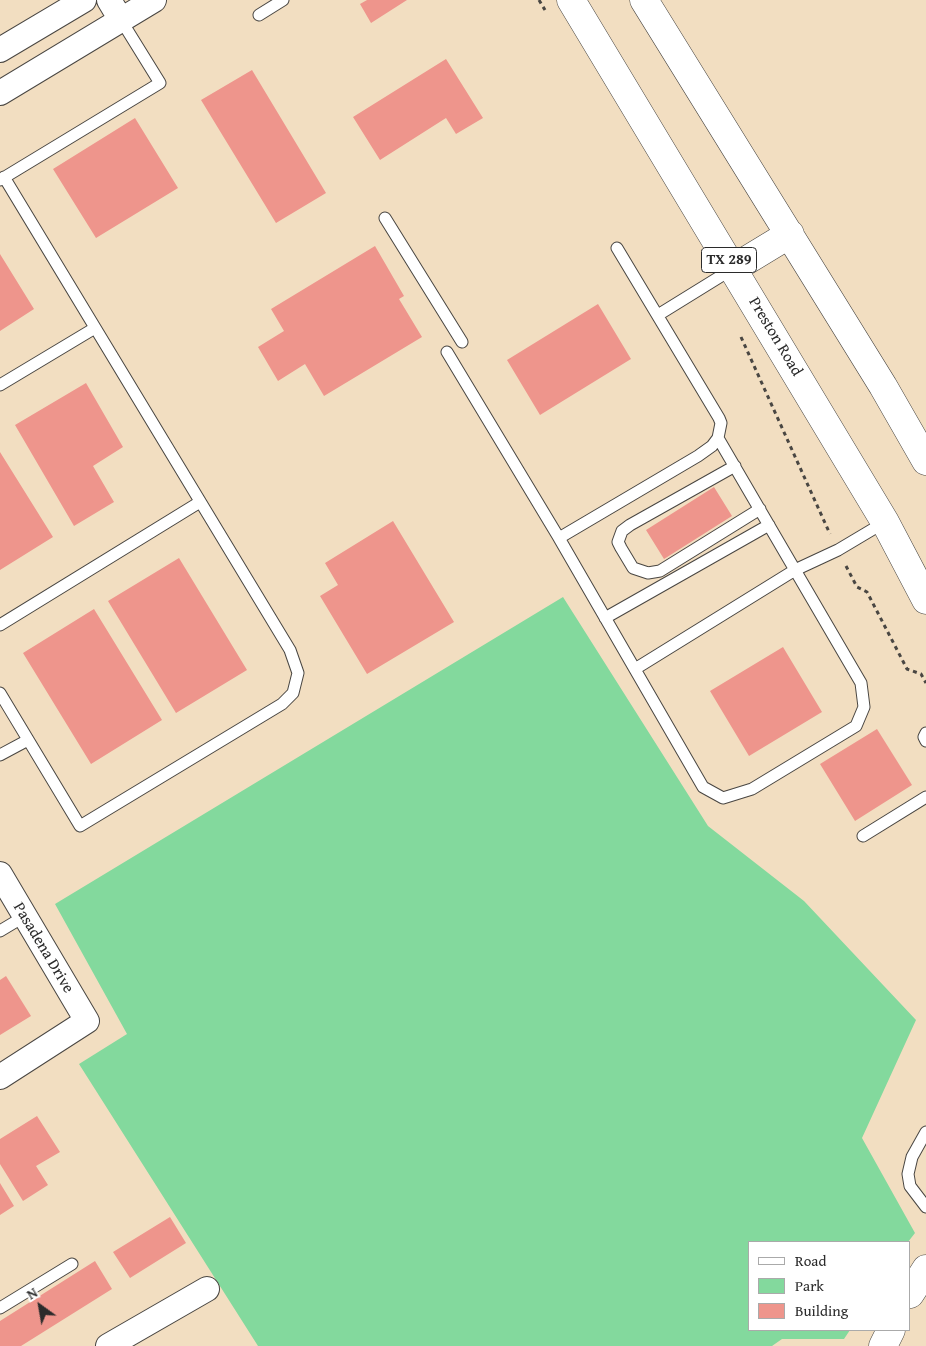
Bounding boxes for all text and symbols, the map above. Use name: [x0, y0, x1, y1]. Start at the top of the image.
road number: TX 289: [702, 248, 756, 272]
street label: Preston Road: [744, 294, 806, 380]
street label: Pasadena Drive: [8, 899, 78, 997]
legend: [748, 1241, 911, 1331]
text: Road: [795, 1250, 826, 1271]
text: Park: [795, 1275, 824, 1296]
north arrow: [15, 1281, 65, 1331]
text: N: [23, 1282, 41, 1304]
text: Building: [795, 1300, 848, 1321]

